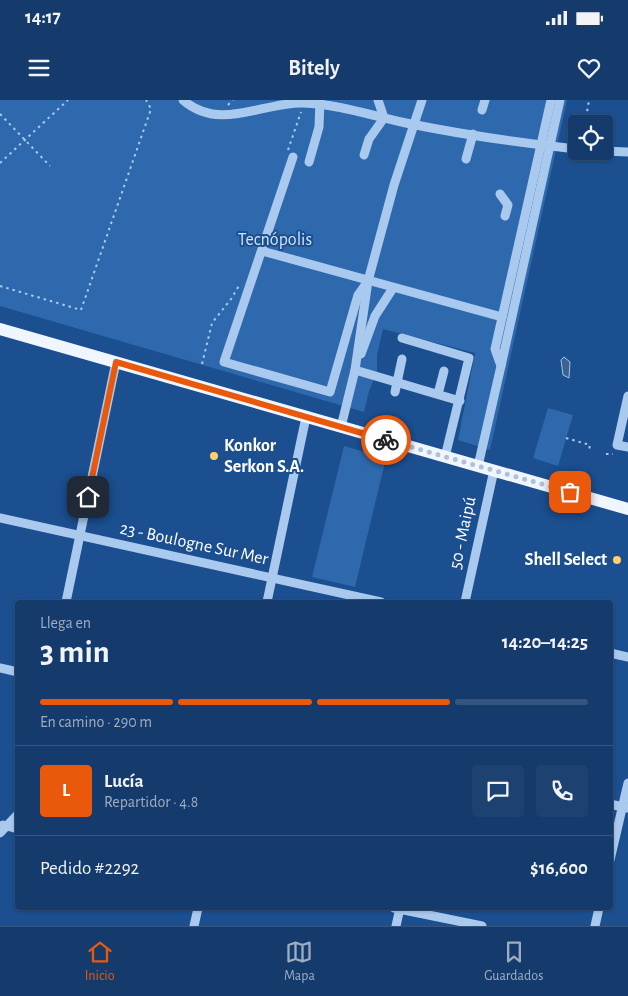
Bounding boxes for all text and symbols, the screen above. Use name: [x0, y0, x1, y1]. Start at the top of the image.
text: 14:17: [25, 8, 61, 27]
icon: menu: [25, 54, 53, 82]
icon: heart: [575, 54, 603, 82]
text: Bitely: [288, 57, 340, 79]
map controls: [568, 115, 613, 160]
button: locate: [568, 115, 613, 160]
park label: Tecnópolis: [238, 231, 312, 249]
courier: [361, 415, 411, 465]
icon: bike: [372, 426, 400, 454]
place label: Konkor Serkon S.A.: [224, 437, 304, 476]
marker: Konkor Serkon S.A.: [208, 450, 220, 462]
pin: [549, 471, 591, 513]
pin: [67, 476, 109, 518]
icon: bag: [556, 478, 584, 506]
icon: home: [74, 483, 102, 511]
street label: 50 - Maipú: [447, 495, 479, 571]
street label: 23 - Boulogne Sur Mer: [118, 519, 270, 569]
place label: Shell Select: [525, 551, 607, 569]
marker: Shell Select: [611, 554, 623, 566]
text: Llega en: [40, 615, 91, 631]
text: 14:20–14:25: [502, 633, 588, 652]
text: 3 min: [40, 636, 110, 668]
text: En camino · 290 m: [40, 714, 152, 730]
button: chat: [472, 765, 524, 817]
button: phone: [536, 765, 588, 817]
text: Lucía: [104, 772, 144, 791]
text: L: [62, 781, 70, 800]
text: Repartidor · 4.8: [104, 794, 198, 810]
text: Pedido #2292: [40, 859, 139, 878]
text: $16,600: [530, 859, 588, 878]
tab: Inicio: [85, 938, 115, 985]
tab: Mapa: [284, 938, 315, 985]
tab: Guardados: [484, 938, 543, 985]

